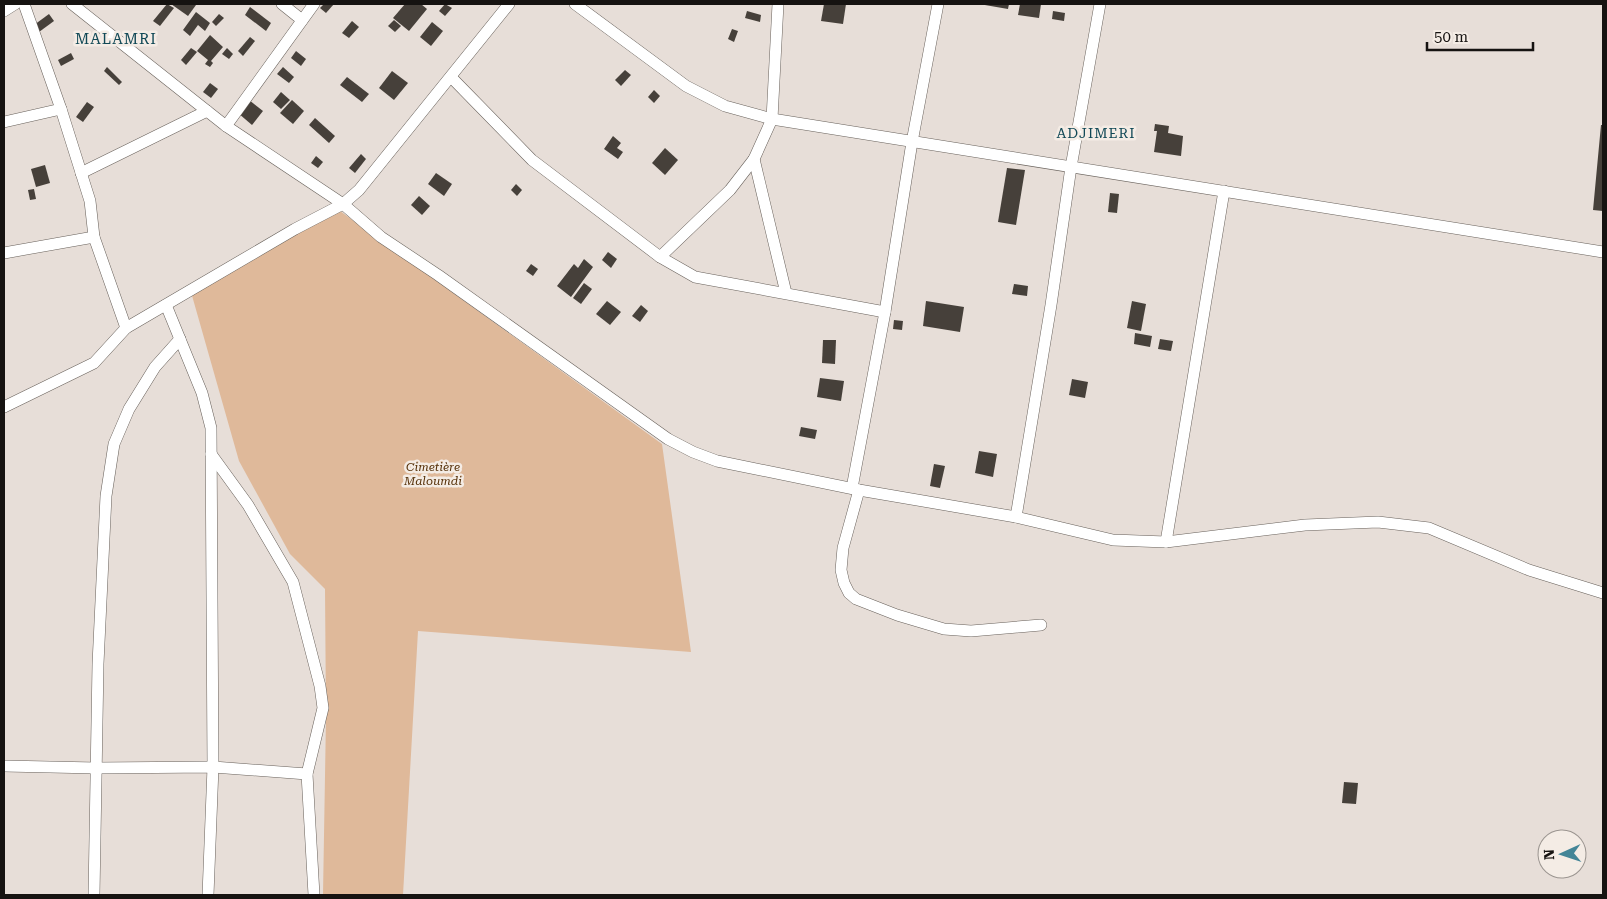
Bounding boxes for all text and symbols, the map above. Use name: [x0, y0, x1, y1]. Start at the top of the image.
scale bar: [1427, 20, 1533, 52]
text: 50 m: [1434, 28, 1469, 46]
district label: MALAMRI: [75, 30, 157, 48]
district label: ADJIMERI: [1057, 125, 1135, 141]
park label: Cimetière Maloumdi: [403, 460, 462, 488]
north arrow: [1537, 829, 1587, 879]
text: N: [1541, 849, 1557, 860]

